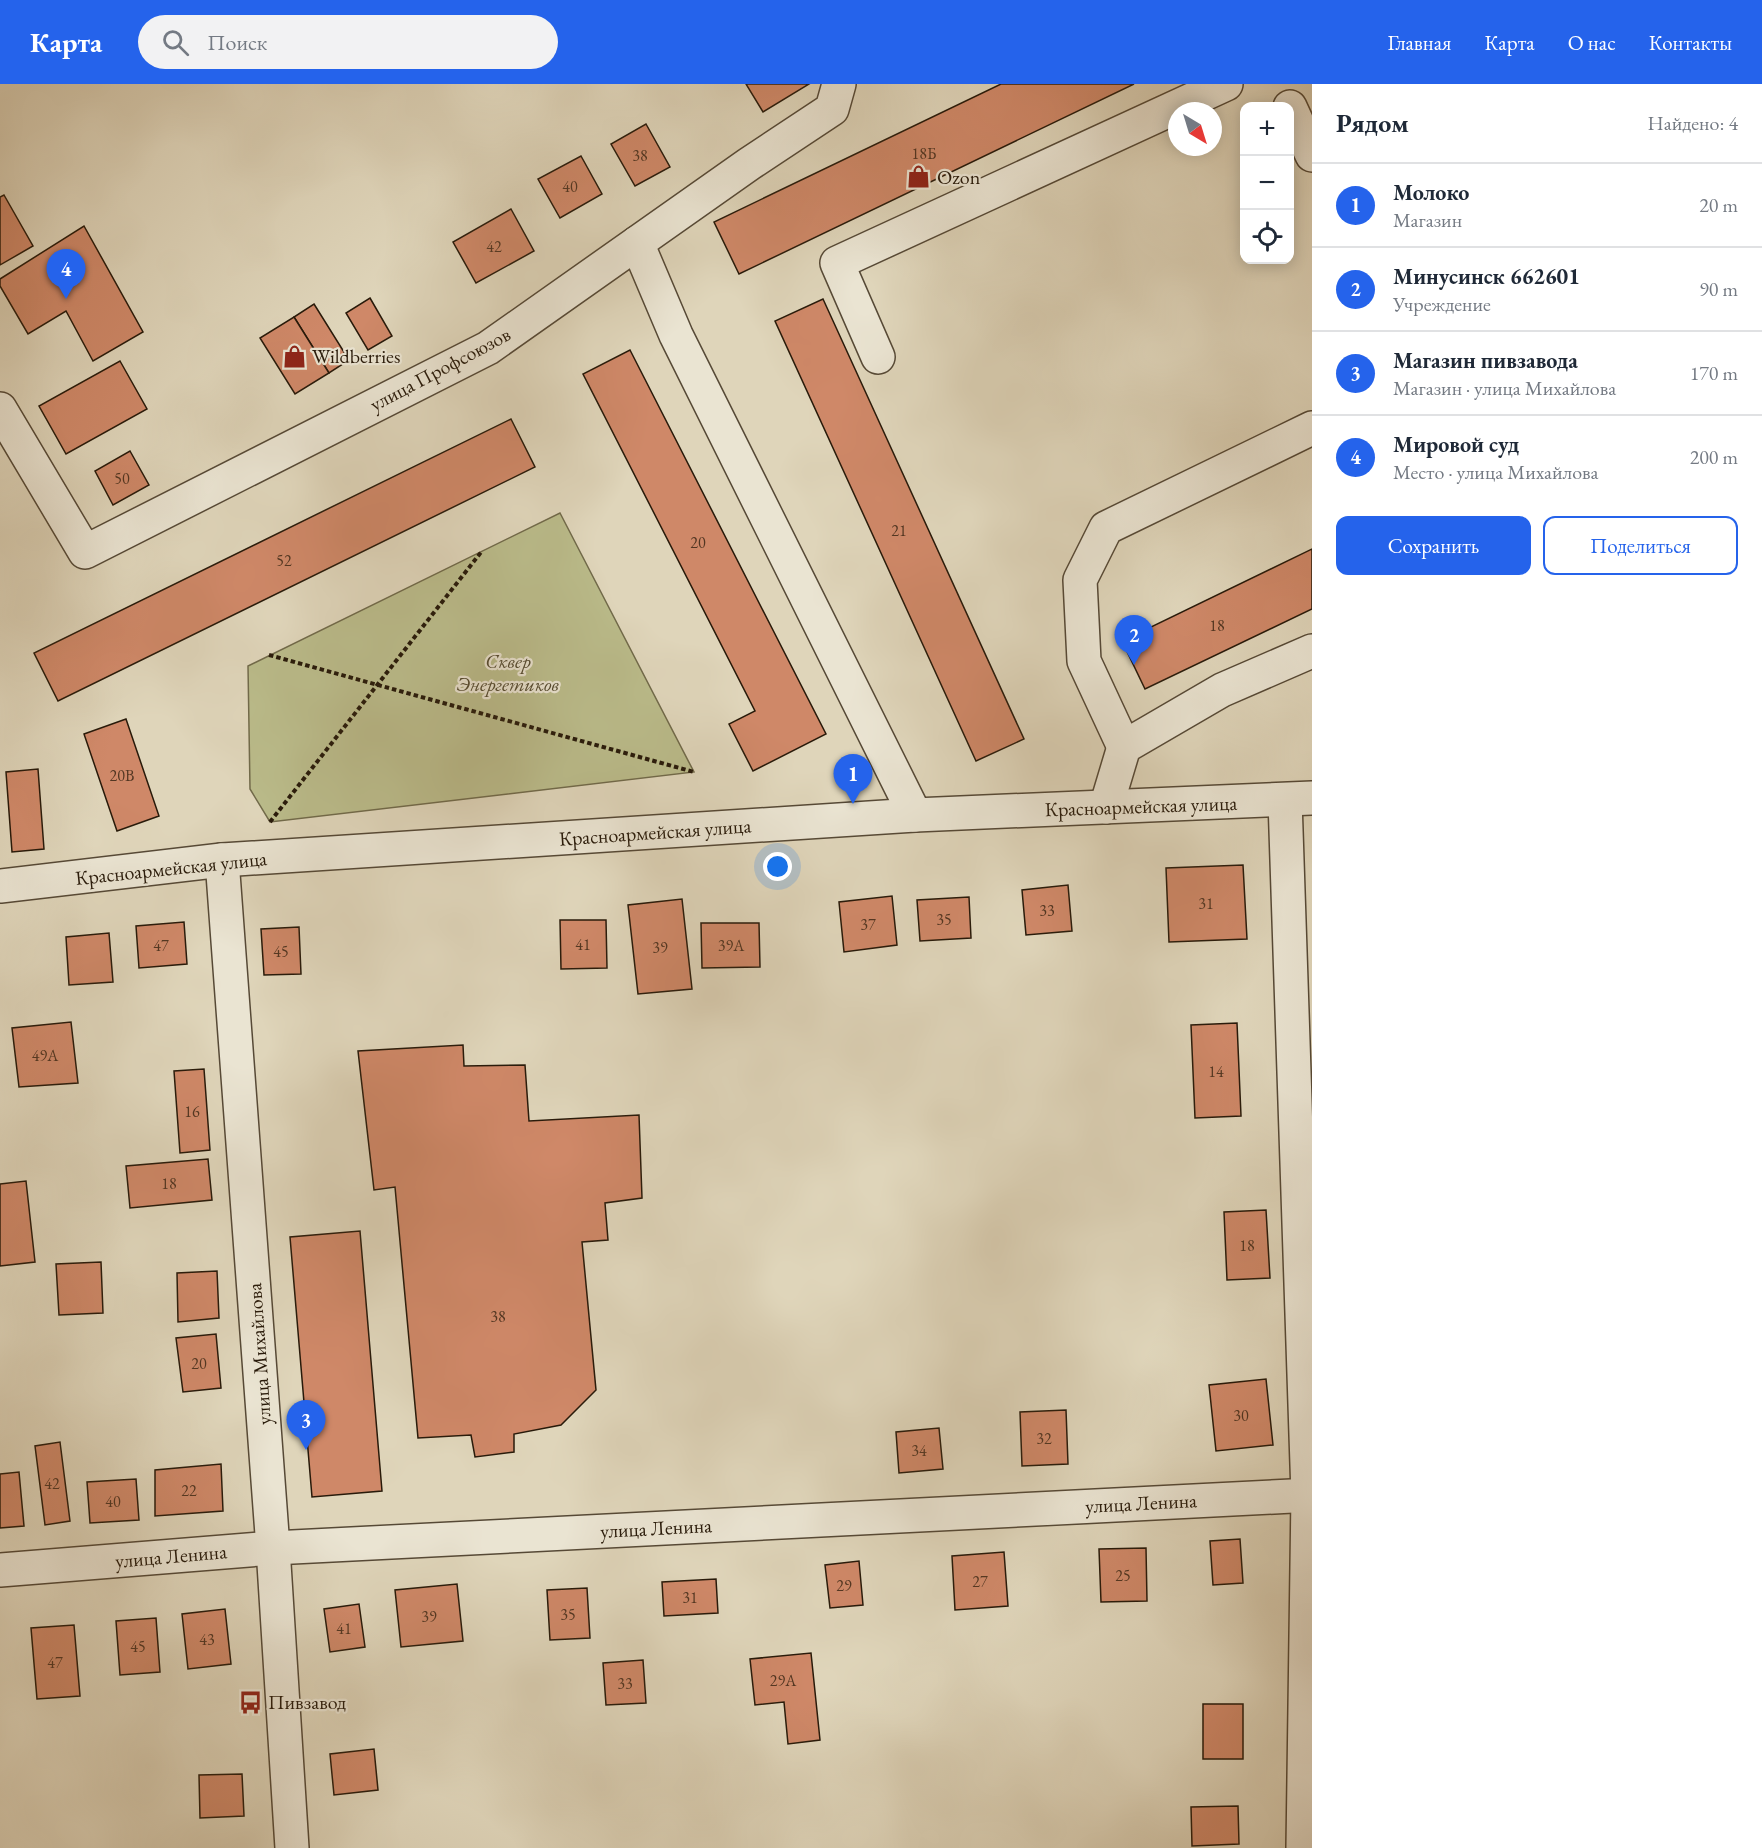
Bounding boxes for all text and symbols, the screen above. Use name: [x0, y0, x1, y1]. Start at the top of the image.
search box: [138, 15, 558, 69]
text: Карта: [30, 24, 102, 60]
icon: search: [159, 26, 192, 59]
text: Поиск: [207, 28, 267, 57]
text: Главная: [1387, 29, 1451, 56]
text: Карта: [1484, 29, 1535, 56]
text: О нас: [1568, 29, 1616, 56]
text: Контакты: [1649, 29, 1732, 56]
north arrow: [1168, 102, 1222, 156]
map controls: [1240, 102, 1294, 264]
button: +: [1240, 102, 1294, 156]
text: Рядом: [1336, 106, 1409, 140]
text: Найдено: 4: [1647, 110, 1738, 136]
house number: 18Б: [912, 143, 936, 164]
house number: 38: [632, 145, 648, 166]
button: −: [1240, 156, 1294, 210]
shop icon: Ozon: [906, 164, 932, 190]
place label: Ozon: [937, 164, 981, 190]
house number: 40: [562, 176, 578, 197]
text: Молоко: [1393, 178, 1469, 207]
text: 1: [1350, 192, 1361, 218]
text: 20 m: [1699, 192, 1738, 218]
text: Магазин: [1393, 207, 1462, 233]
button: locate: [1240, 210, 1294, 264]
house number: 42: [486, 236, 502, 257]
pin: 4: [46, 250, 86, 299]
text: Минусинск 662601: [1393, 262, 1580, 291]
text: 2: [1350, 276, 1361, 302]
text: 90 m: [1699, 276, 1738, 302]
text: Учреждение: [1393, 291, 1491, 317]
street label: улица Профсоюзов: [365, 321, 515, 417]
shop icon: Wildberries: [281, 343, 307, 369]
place label: Wildberries: [312, 343, 400, 369]
text: Магазин пивзавода: [1393, 346, 1578, 375]
text: 3: [1350, 360, 1361, 386]
text: 170 m: [1690, 360, 1738, 386]
text: Магазин · улица Михайлова: [1393, 375, 1616, 401]
text: Мировой суд: [1393, 430, 1519, 459]
text: 4: [1350, 444, 1361, 470]
text: 200 m: [1690, 444, 1738, 470]
text: Место · улица Михайлова: [1393, 459, 1599, 485]
house number: 50: [114, 468, 130, 489]
button: Сохранить: [1336, 516, 1531, 575]
button: Поделиться: [1543, 516, 1738, 575]
house number: 21: [891, 520, 907, 541]
house number: 20: [690, 532, 706, 553]
house number: 52: [276, 550, 292, 571]
house number: 18: [1209, 615, 1225, 636]
pin: 2: [1114, 616, 1154, 665]
park label: Сквер Энергетиков: [457, 648, 560, 697]
pin: 1: [834, 754, 872, 804]
house number: 20В: [110, 765, 134, 786]
street label: Красноармейская улица: [1044, 790, 1238, 822]
street label: Красноармейская улица: [558, 812, 752, 852]
street label: Красноармейская улица: [74, 845, 268, 891]
your location: [763, 852, 792, 881]
house number: 31: [1198, 893, 1214, 914]
house number: 33: [1039, 900, 1055, 921]
house number: 35: [936, 909, 952, 930]
house number: 37: [860, 914, 876, 935]
house number: 41: [575, 934, 591, 955]
house number: 47: [153, 935, 169, 956]
house number: 39А: [718, 935, 745, 956]
house number: 39: [652, 937, 668, 958]
house number: 45: [273, 941, 289, 962]
house number: 49А: [32, 1045, 59, 1066]
house number: 14: [1208, 1061, 1224, 1082]
house number: 16: [184, 1101, 200, 1122]
house number: 18: [161, 1173, 177, 1194]
house number: 18: [1239, 1235, 1255, 1256]
street label: улица Михайлова: [241, 1282, 277, 1426]
house number: 38: [490, 1306, 506, 1327]
house number: 20: [191, 1353, 207, 1374]
pin: 3: [286, 1400, 326, 1450]
house number: 30: [1233, 1405, 1249, 1426]
house number: 32: [1036, 1428, 1052, 1449]
house number: 34: [911, 1440, 927, 1461]
house number: 42: [44, 1473, 60, 1494]
house number: 22: [181, 1480, 197, 1501]
street label: улица Ленина: [1084, 1487, 1198, 1519]
house number: 40: [105, 1491, 121, 1512]
street label: улица Ленина: [599, 1512, 713, 1544]
street label: улица Ленина: [114, 1538, 228, 1574]
house number: 25: [1115, 1565, 1131, 1586]
house number: 27: [972, 1571, 988, 1592]
house number: 29: [836, 1575, 852, 1596]
house number: 31: [682, 1587, 698, 1608]
house number: 35: [560, 1604, 576, 1625]
house number: 39: [421, 1606, 437, 1627]
house number: 41: [336, 1618, 352, 1639]
house number: 43: [199, 1629, 215, 1650]
house number: 45: [130, 1636, 146, 1657]
house number: 47: [47, 1652, 63, 1673]
house number: 29А: [770, 1670, 797, 1691]
house number: 33: [617, 1673, 633, 1694]
bus stop icon: Пивзавод: [237, 1689, 263, 1715]
place label: Пивзавод: [268, 1689, 346, 1715]

